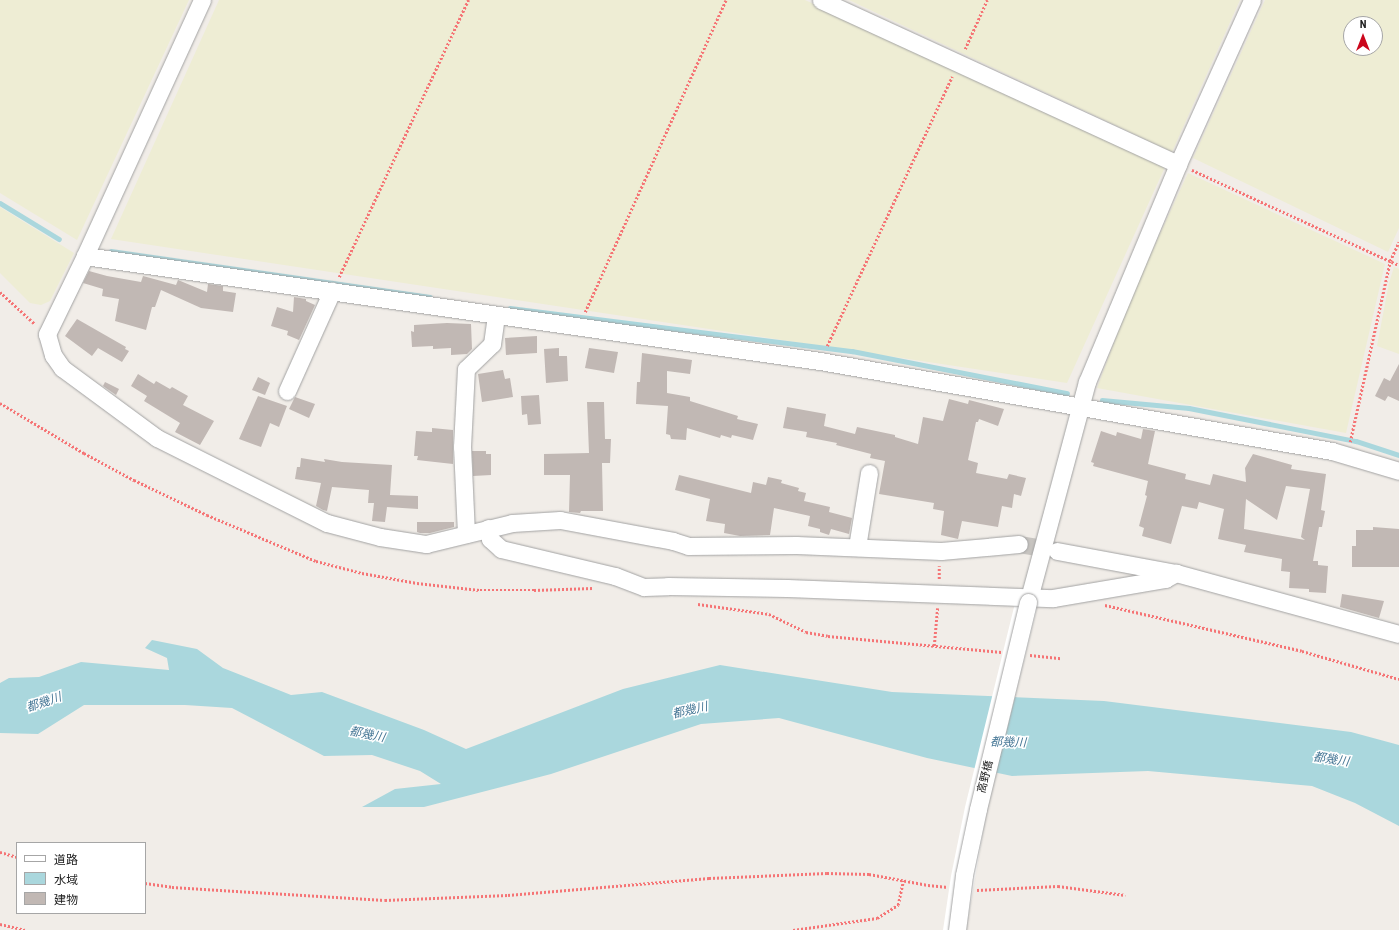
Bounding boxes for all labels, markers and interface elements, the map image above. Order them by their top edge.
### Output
north arrow [1343,16,1383,56]
text: N [1360,18,1366,31]
water label: 都幾川 [25,690,63,716]
water label: 都幾川 [671,700,709,722]
water label: 都幾川 [348,724,386,746]
water label: 都幾川 [990,735,1026,751]
water label: 都幾川 [1312,750,1350,770]
street label: 高野橋 [976,759,996,795]
legend [16,842,146,914]
text: 道路 [54,853,78,867]
text: 水域 [54,873,78,887]
text: 建物 [54,893,78,907]

